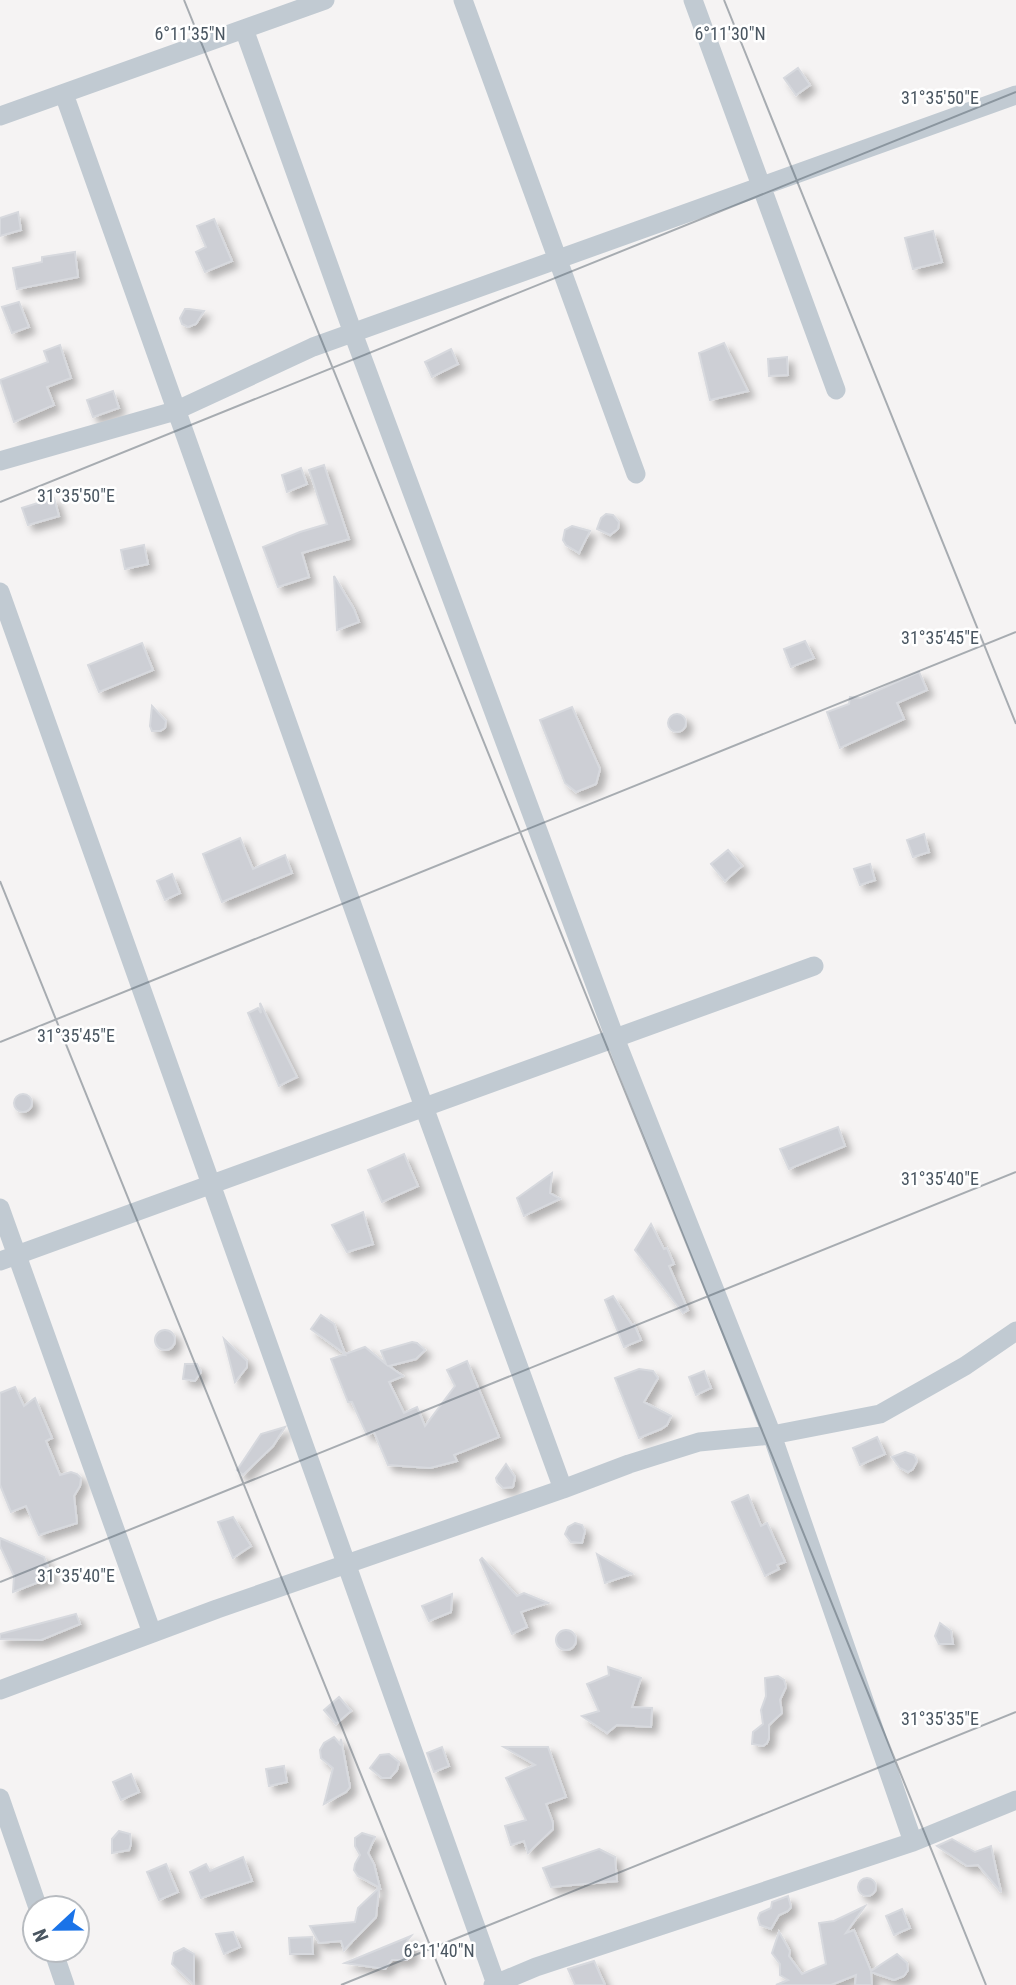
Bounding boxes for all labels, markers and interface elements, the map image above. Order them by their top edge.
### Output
text: 6°11'35"N [154,23,226,44]
text: 6°11'30"N [694,23,766,44]
text: 31°35'50"E [901,87,979,108]
text: 31°35'50"E [37,485,115,506]
text: 31°35'45"E [901,627,979,648]
text: 31°35'45"E [37,1025,115,1046]
text: 31°35'40"E [901,1168,979,1189]
text: 31°35'40"E [37,1565,115,1586]
text: 31°35'35"E [901,1708,979,1729]
north arrow [21,1894,91,1964]
text: N [28,1925,54,1945]
text: 6°11'40"N [403,1940,475,1961]

